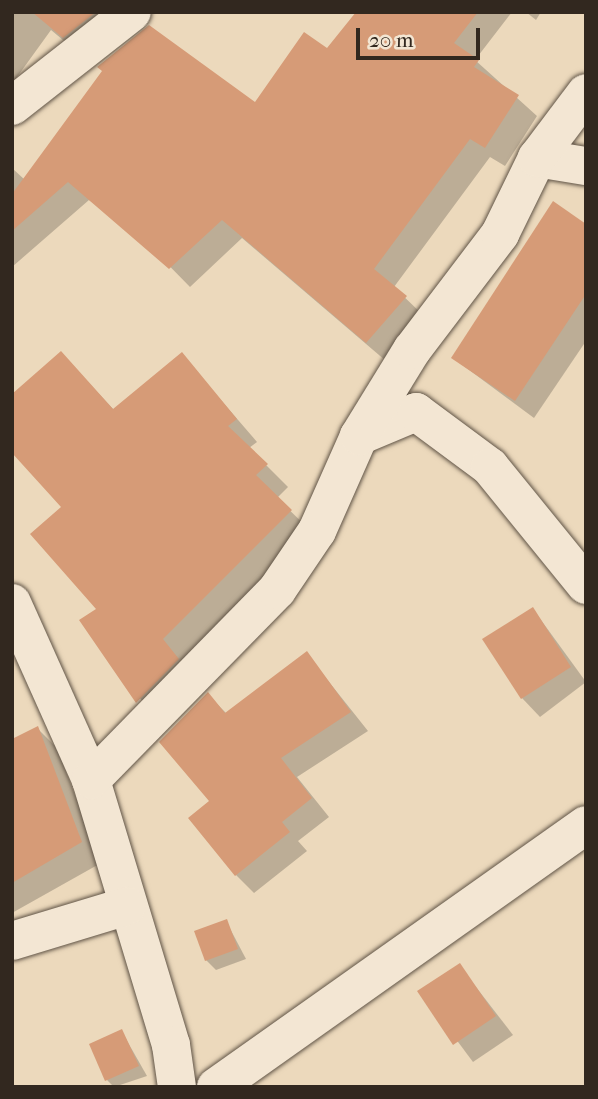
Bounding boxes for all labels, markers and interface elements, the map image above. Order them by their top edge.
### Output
scale bar [360,14,484,58]
text: 20 m [369,28,413,52]

